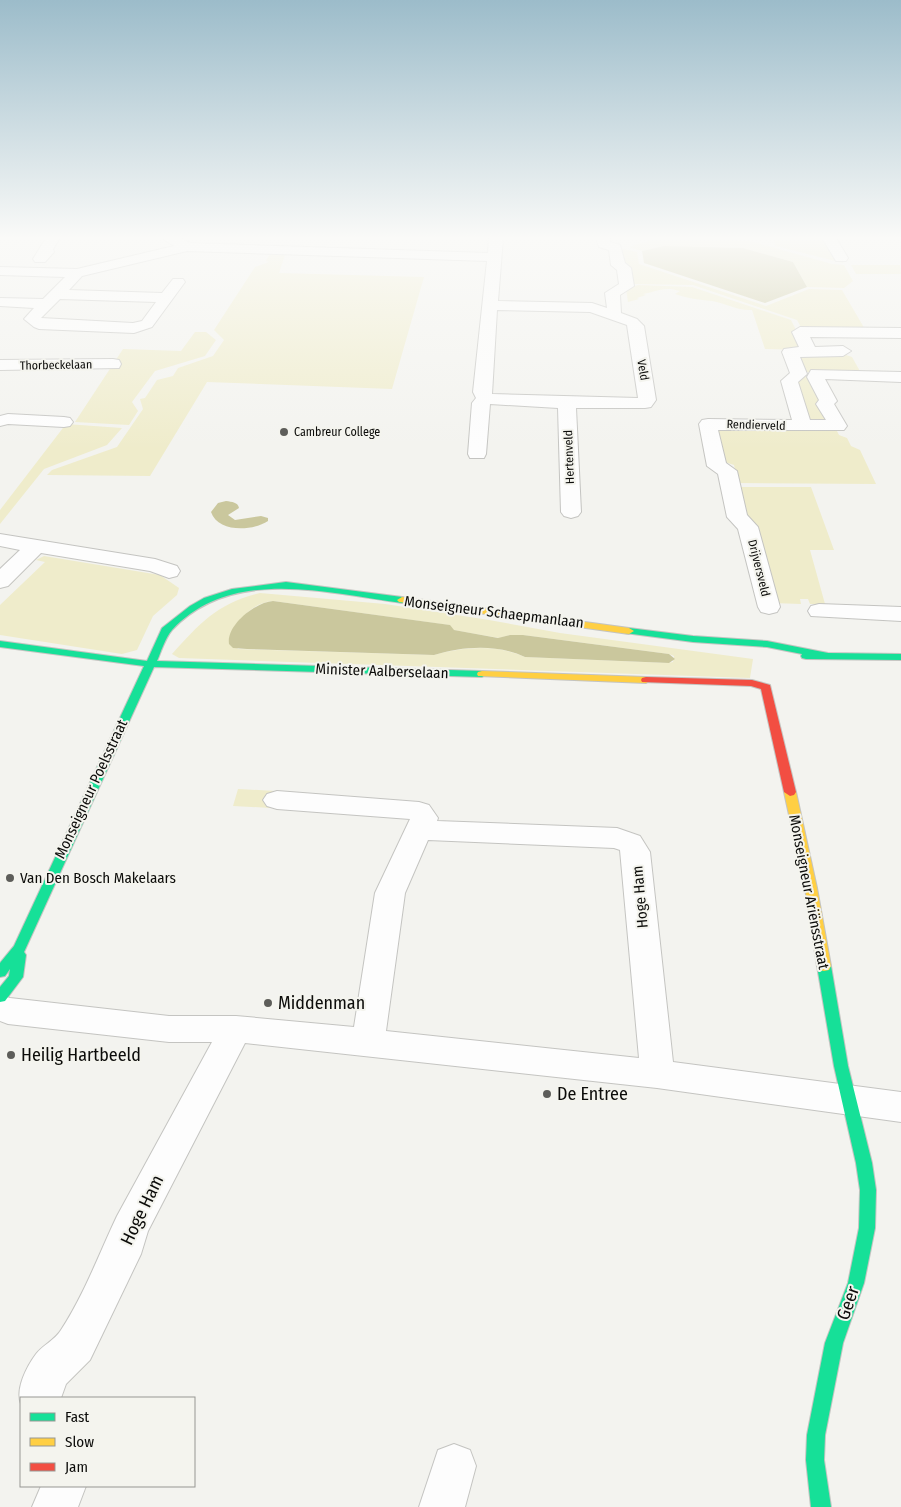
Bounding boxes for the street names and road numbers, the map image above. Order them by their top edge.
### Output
street label: Thorbeckelaan [20,357,92,373]
street label: Veld [634,358,652,382]
street label: Rendierveld [726,417,786,433]
street label: Hertenveld [561,430,577,484]
street label: Drijversveld [745,538,773,598]
street label: Monseigneur Schaepmanlaan [403,592,585,632]
street label: Minister Aalberselaan [315,660,449,682]
street label: Monseigneur Poelsstraat [51,716,131,861]
street label: Monseigneur Ariënsstraat [785,813,833,971]
street label: Hoge Ham [628,865,652,929]
street label: Hoge Ham [116,1171,168,1249]
street label: Geer [832,1282,864,1323]

